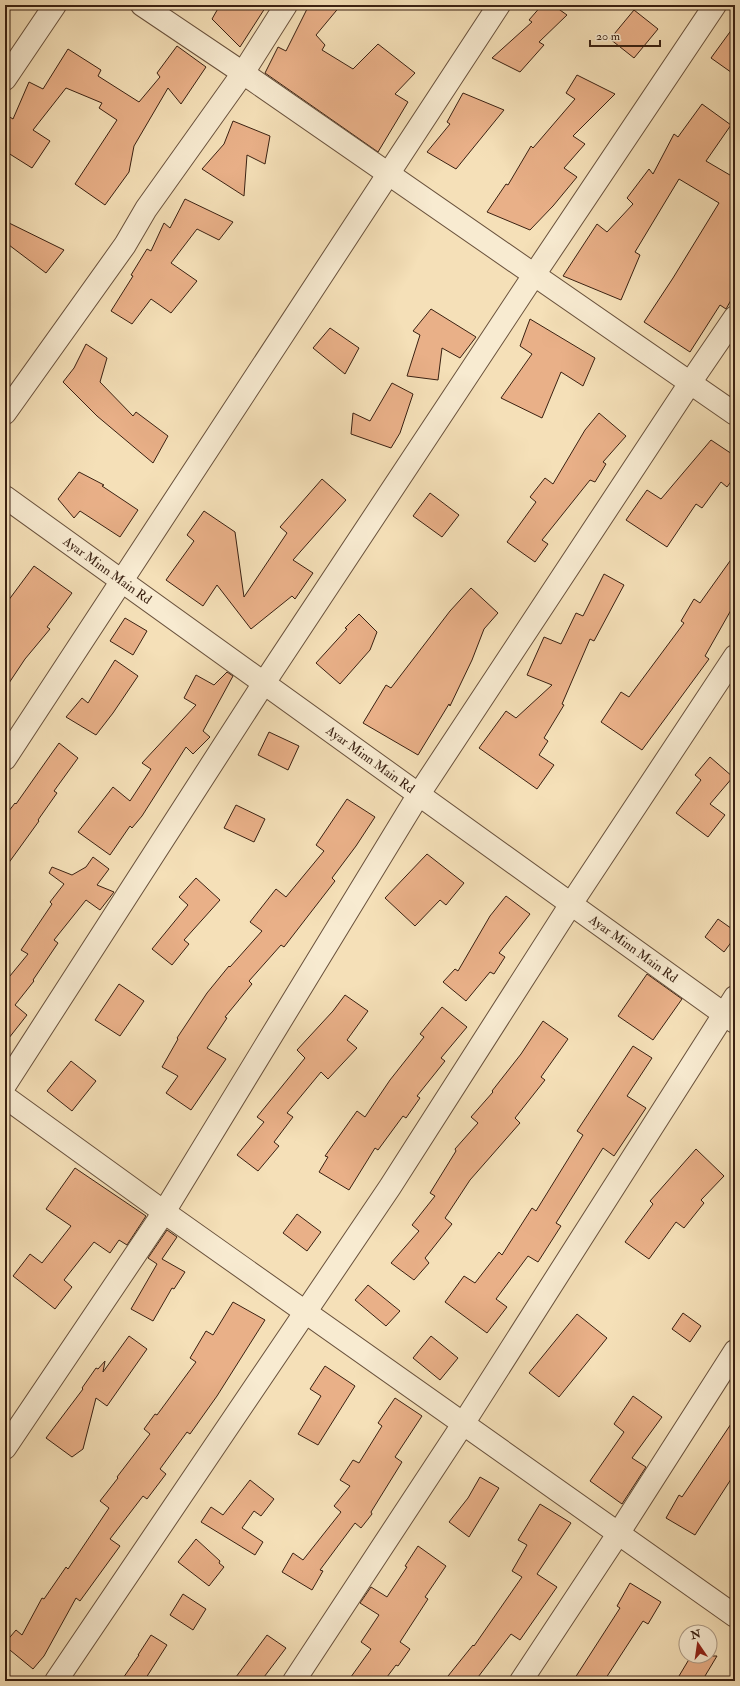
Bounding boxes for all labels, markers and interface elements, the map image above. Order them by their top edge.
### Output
scale bar [590,22,660,48]
text: 20 m [596,29,621,44]
street label: Ayar Minn Main Rd [59,533,155,608]
street label: Ayar Minn Main Rd [322,722,418,797]
street label: Ayar Minn Main Rd [585,911,681,986]
north arrow [678,1624,718,1664]
text: N [689,1627,703,1642]

